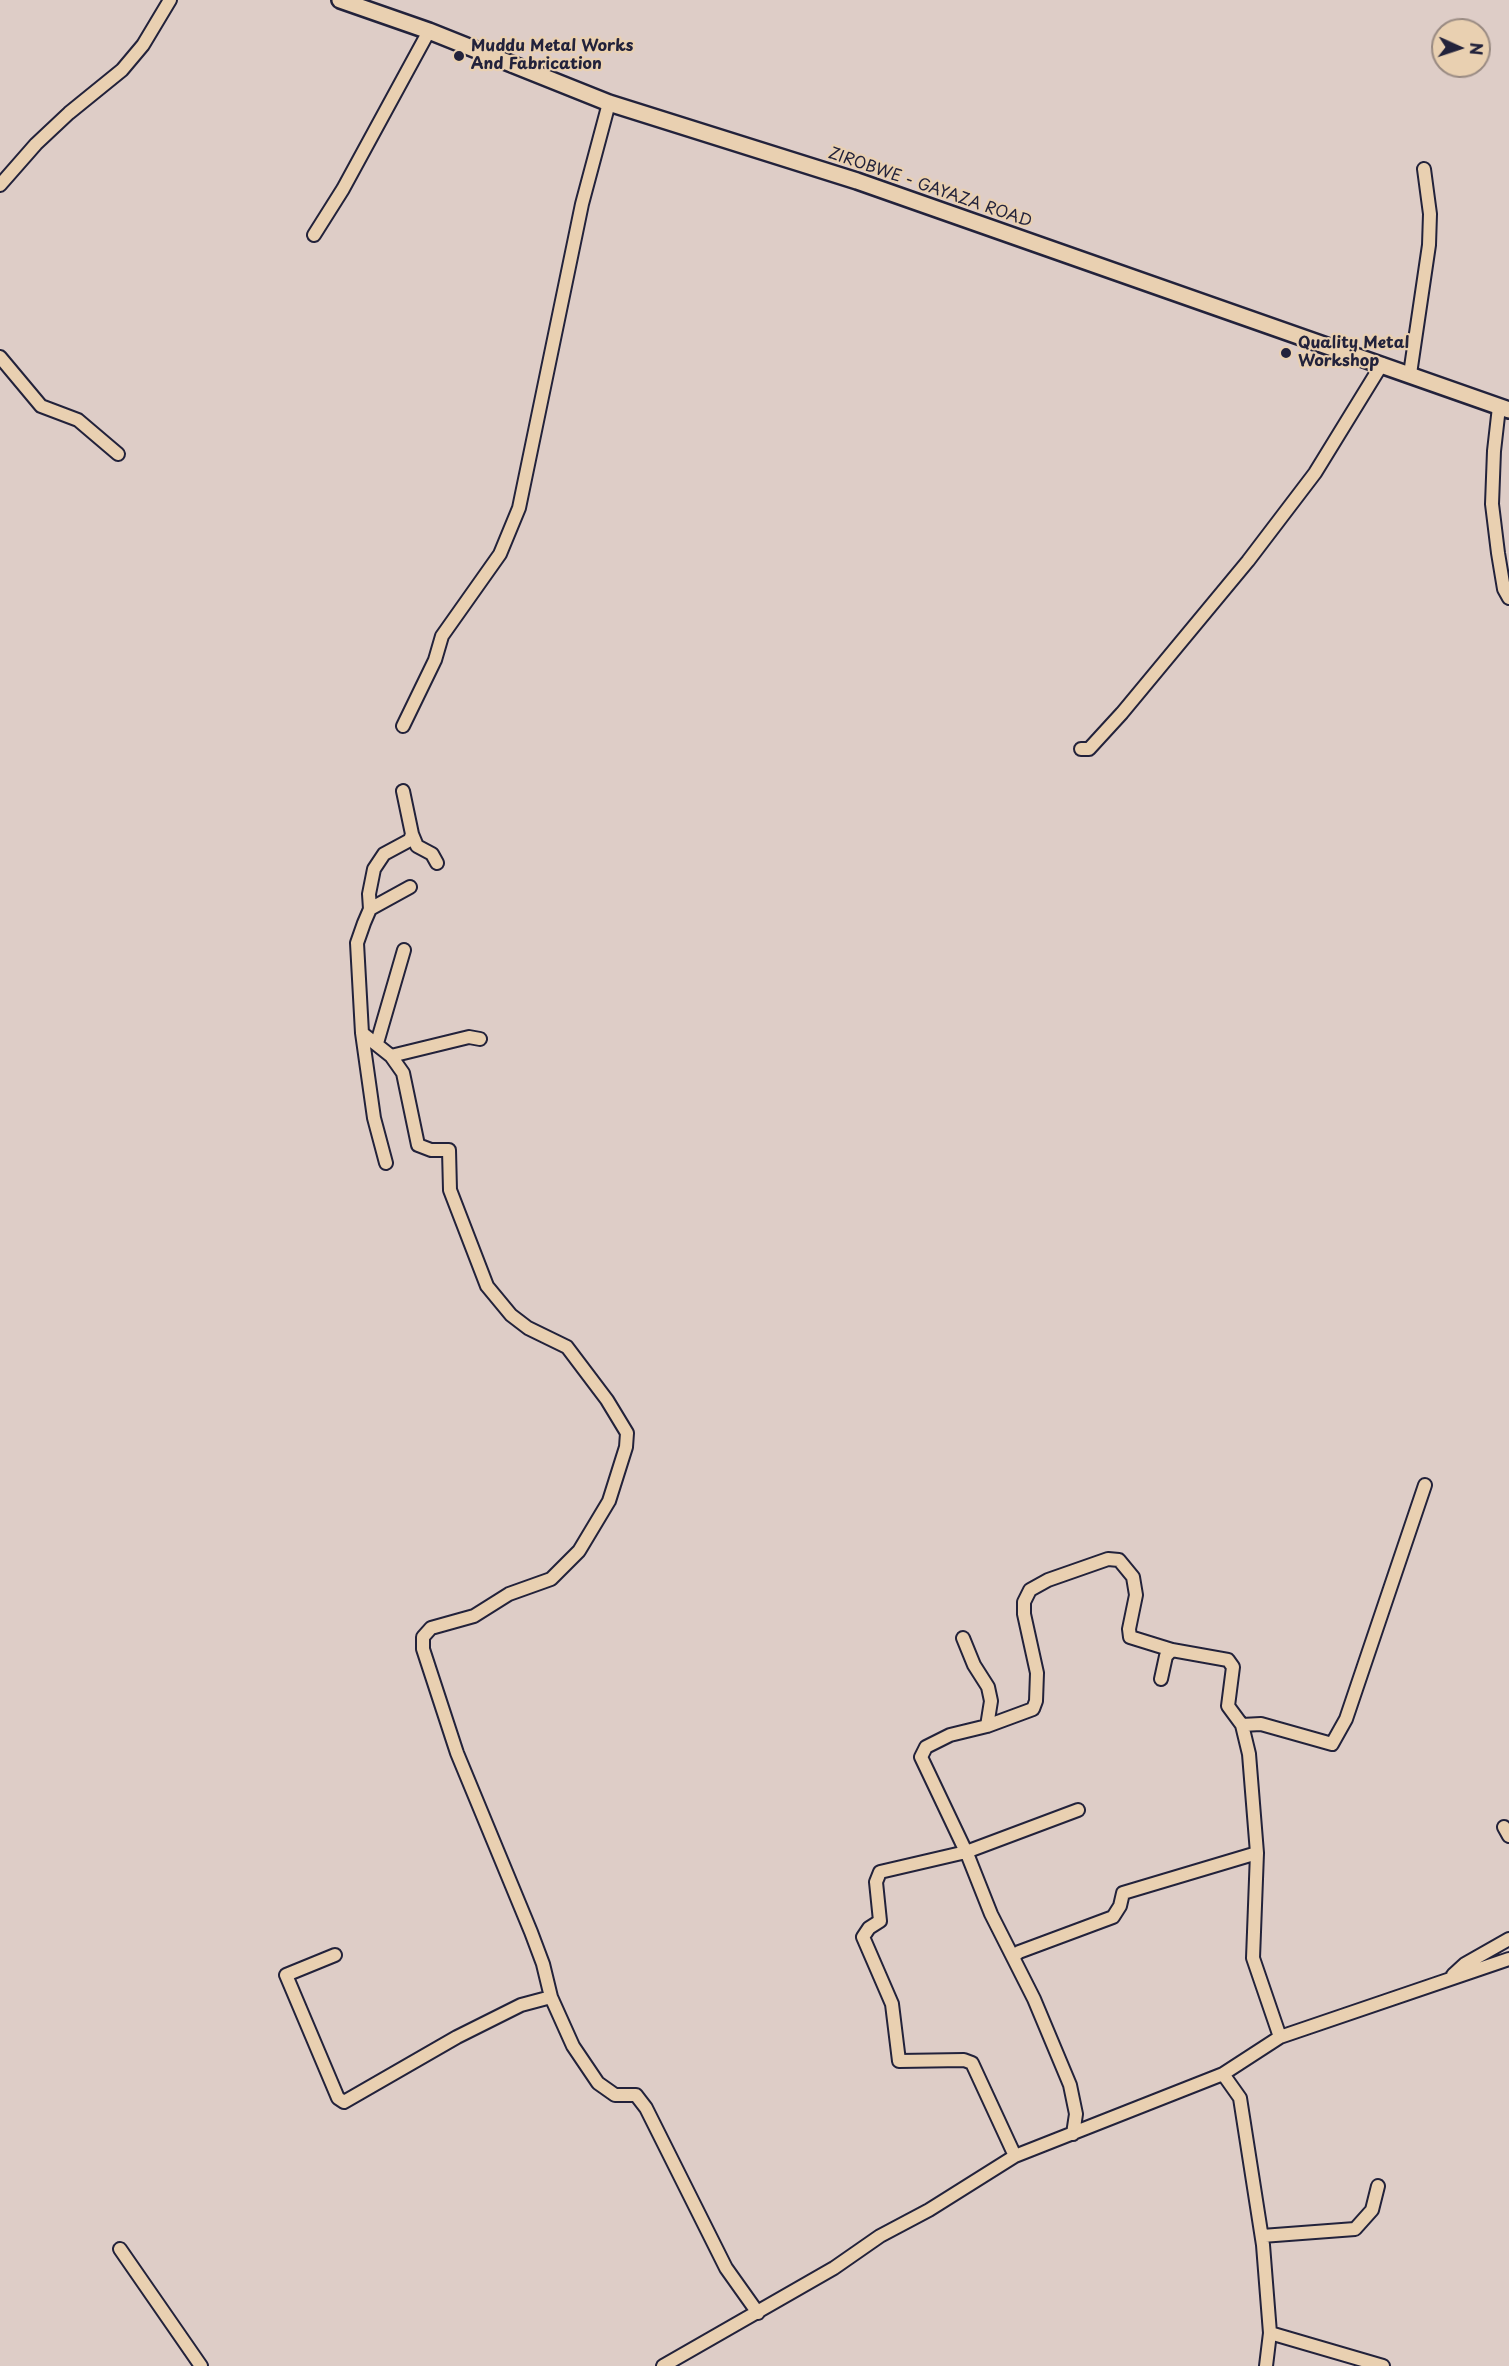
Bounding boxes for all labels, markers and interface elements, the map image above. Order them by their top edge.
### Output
north arrow [1431,18,1491,78]
place label: Muddu Metal Works And Fabrication [471,37,633,75]
text: N [1465,42,1489,56]
marker: Muddu Metal Works And Fabrication [452,49,466,63]
street label: ZIROBWE - GAYAZA ROAD [826,144,1034,232]
place label: Quality Metal Workshop [1298,334,1409,372]
marker: Quality Metal Workshop [1279,346,1293,360]

